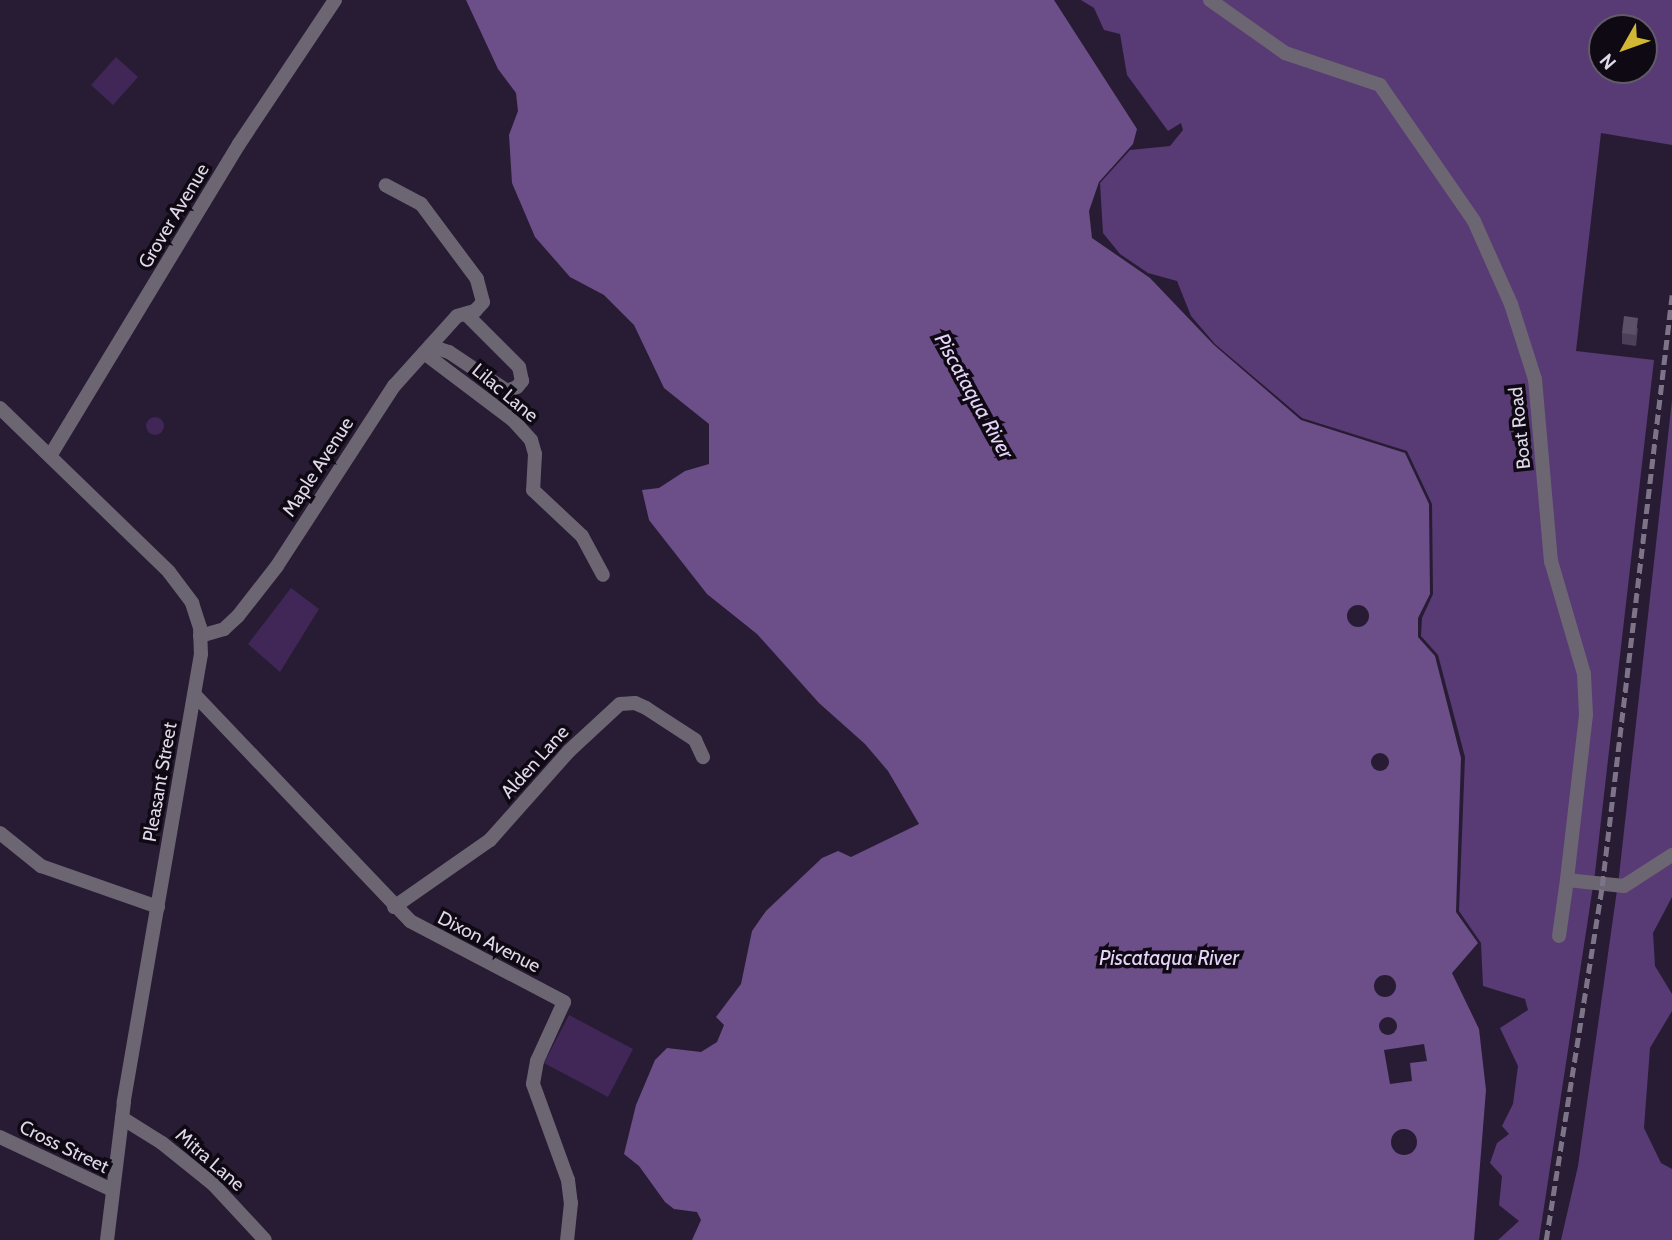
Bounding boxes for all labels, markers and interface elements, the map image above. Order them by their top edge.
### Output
north arrow [1588,14,1658,84]
text: N [1595,49,1621,74]
street label: Grover Avenue [134,160,214,272]
water label: Piscataqua River [929,329,1019,463]
street label: Lilac Lane [467,359,543,427]
street label: Boat Road [1504,386,1536,470]
street label: Maple Avenue [277,413,359,521]
street label: Pleasant Street [138,720,182,844]
street label: Alden Lane [496,721,574,803]
street label: Dixon Avenue [434,906,544,978]
water label: Piscataqua River [1099,945,1239,971]
street label: Cross Street [16,1116,112,1178]
street label: Mitra Lane [171,1124,249,1196]

